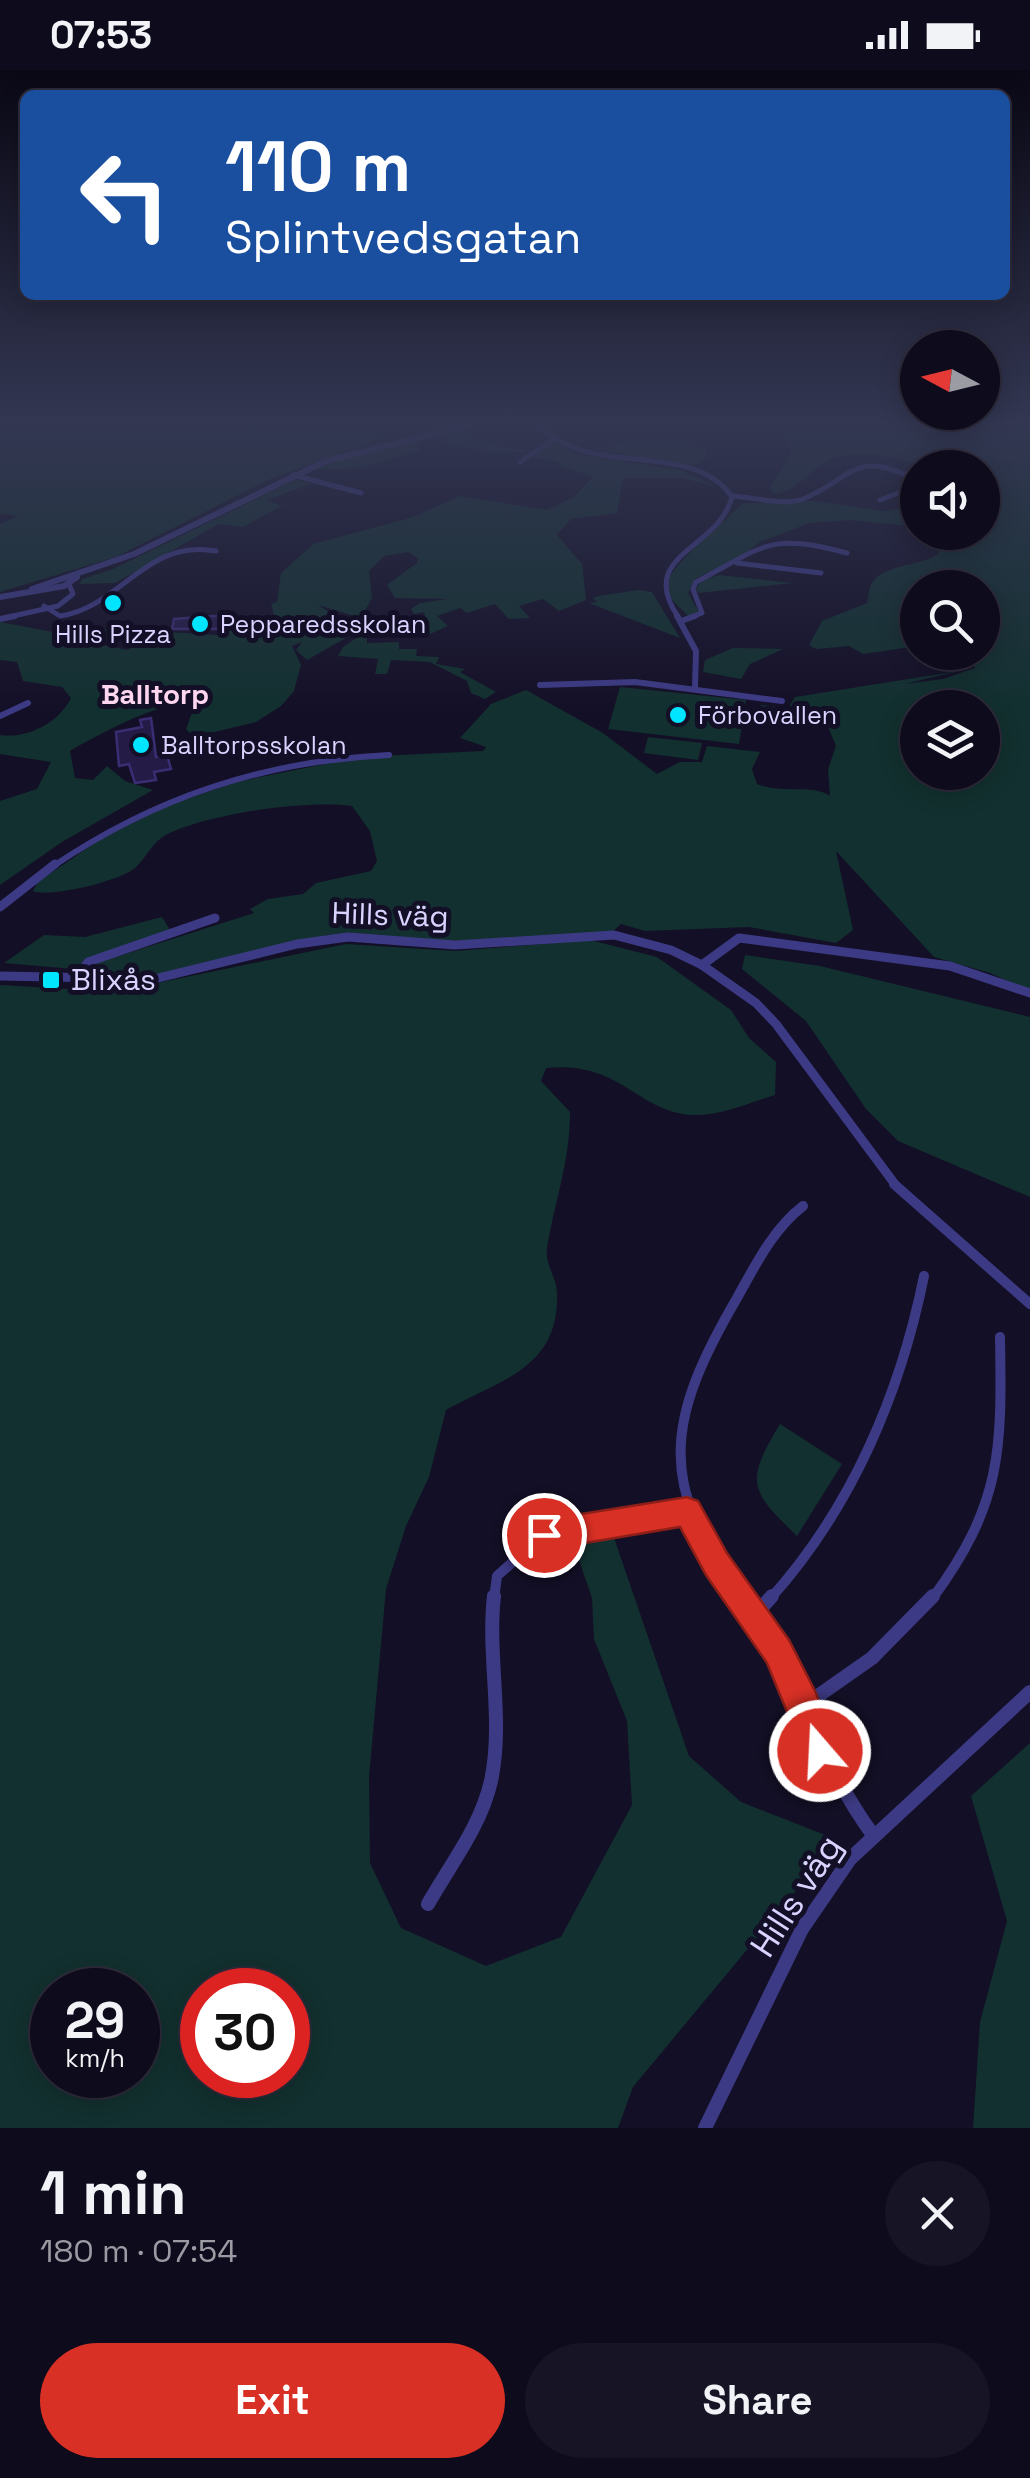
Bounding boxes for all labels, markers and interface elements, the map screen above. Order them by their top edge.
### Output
text: 07:53 [50,11,152,59]
text: 110 m [225,122,411,211]
icon: left [60,130,190,260]
text: Splintvedsgatan [225,209,581,266]
north arrow [900,330,1000,430]
map controls [900,330,1000,790]
button: sound [900,450,1000,550]
button: search [900,570,1000,670]
marker: Hills Pizza [102,592,124,614]
place label: Pepparedsskolan [220,608,426,640]
marker: Pepparedsskolan [189,613,211,635]
place label: Hills Pizza [55,618,171,650]
district label: Balltorp [101,676,209,712]
button: layers [900,690,1000,790]
place label: Förbovallen [698,699,837,731]
marker: Förbovallen [667,704,689,726]
place label: Balltorpsskolan [161,729,347,761]
marker: Balltorpsskolan [130,734,152,756]
street label: Hills väg [331,893,449,936]
place label: Blixås [71,960,156,999]
marker: Blixås [40,969,62,991]
pin [502,1493,587,1578]
icon: arrive [517,1508,572,1563]
position arrow [768,1699,872,1803]
street label: Hills väg [740,1827,852,1965]
speed limit sign: 30 [180,1968,310,2098]
text: 29 [65,1989,125,2053]
text: km/h [65,2042,125,2074]
text: 1 min [40,2155,187,2232]
button: close [885,2161,990,2266]
text: 180 m · 07:54 [40,2231,237,2271]
button: Exit [40,2343,505,2458]
button: Share [525,2343,990,2458]

